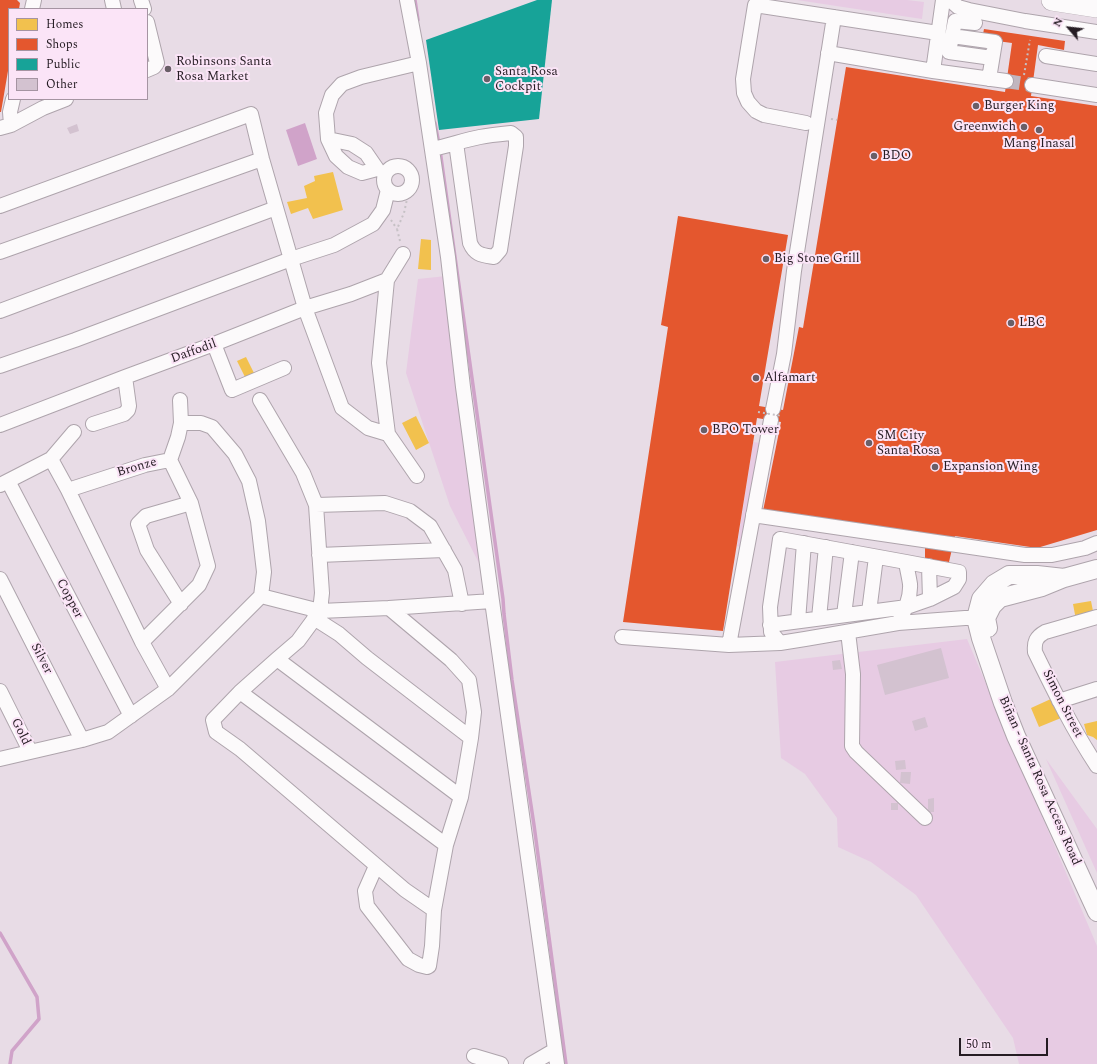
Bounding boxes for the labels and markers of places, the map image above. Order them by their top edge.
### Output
place label: Robinsons Santa Rosa Market [176,54,272,85]
marker: Robinsons Santa Rosa Market [163,64,173,74]
place label: Santa Rosa Cockpit [495,64,558,95]
marker: Santa Rosa Cockpit [482,74,492,84]
place label: Burger King [984,98,1055,114]
marker: Burger King [971,101,981,111]
place label: Greenwich [953,119,1016,135]
marker: Greenwich [1019,122,1029,132]
marker: Mang Inasal [1034,125,1044,135]
place label: Mang Inasal [1003,136,1075,152]
place label: BDO [882,148,911,164]
marker: BDO [869,151,879,161]
place label: Big Stone Grill [774,251,860,267]
marker: Big Stone Grill [761,254,771,264]
place label: LBC [1019,315,1045,331]
marker: LBC [1006,318,1016,328]
place label: Alfamart [764,370,815,386]
marker: Alfamart [751,373,761,383]
place label: BPO Tower [712,422,779,438]
marker: BPO Tower [699,425,709,435]
place label: SM City Santa Rosa [877,428,940,459]
marker: SM City Santa Rosa [864,438,874,448]
place label: Expansion Wing [943,459,1038,475]
marker: Expansion Wing [930,462,940,472]

